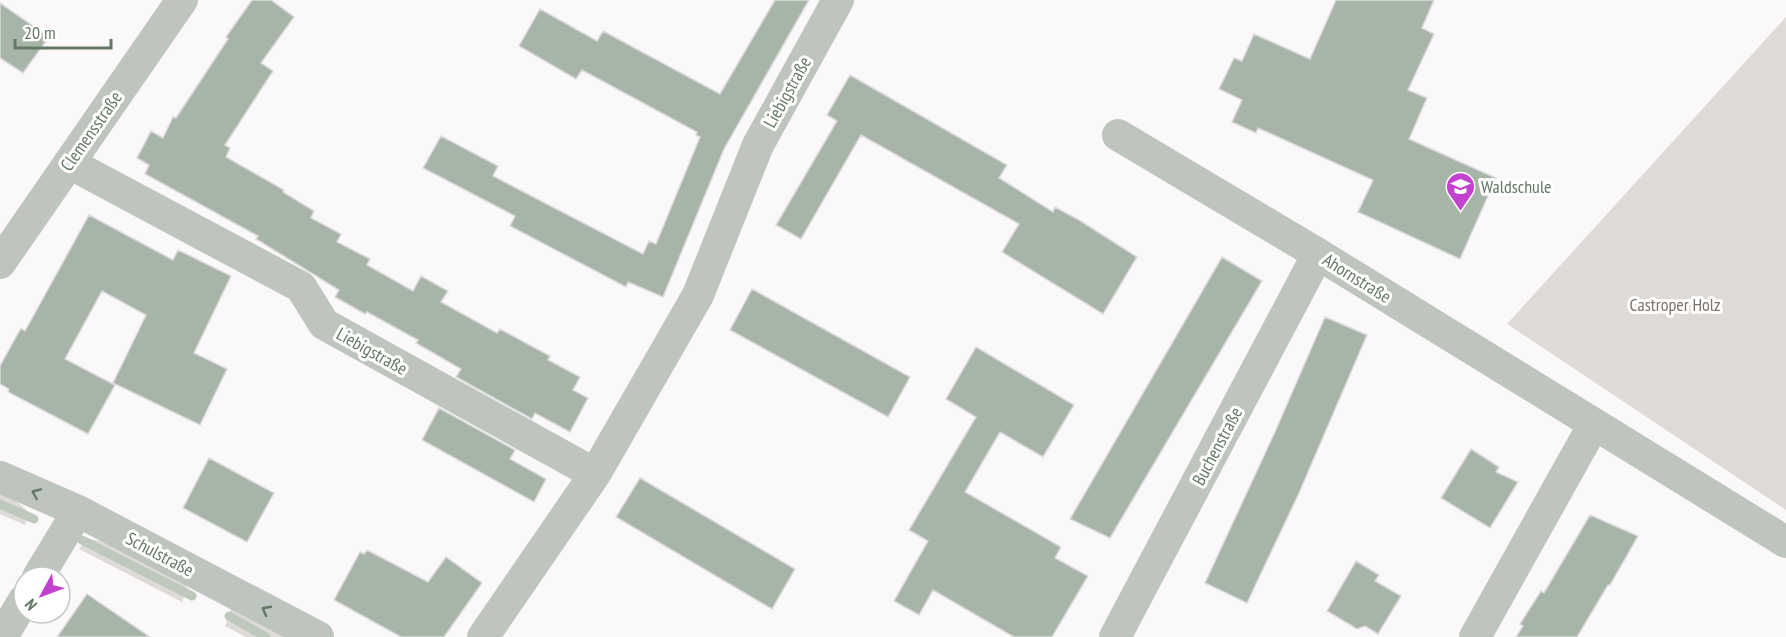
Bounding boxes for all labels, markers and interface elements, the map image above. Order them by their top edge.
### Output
scale bar [15,12,111,50]
text: 20 m [24,21,56,44]
street label: Liebigstraße [758,52,816,132]
street label: Clemensstraße [55,87,127,175]
school or university icon: Waldschule [1444,170,1476,212]
place label: Waldschule [1481,175,1552,198]
street label: Ahornstraße [1318,248,1396,308]
park label: Castroper Holz [1629,293,1721,316]
street label: Liebigstraße [332,322,412,380]
street label: Buchenstraße [1187,403,1247,489]
one-way arrow [32,488,43,500]
street label: Schulstraße [122,527,198,581]
north arrow [12,565,72,625]
text: N [20,595,41,615]
one-way arrow [262,606,272,617]

